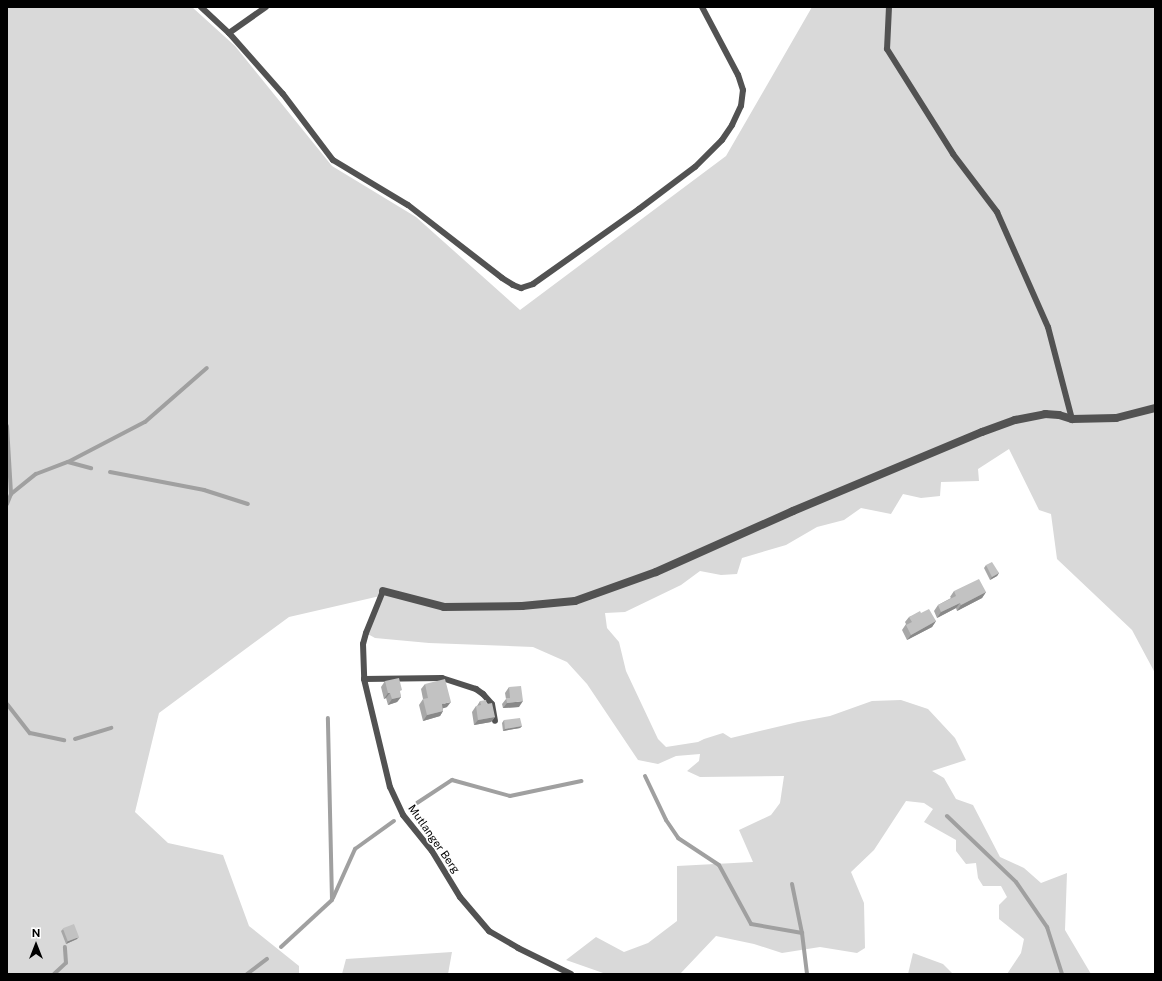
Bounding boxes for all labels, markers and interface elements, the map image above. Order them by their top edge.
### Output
street label: Mutlanger Berg [405,802,463,876]
north arrow [16,925,56,965]
text: N [32,927,40,939]

